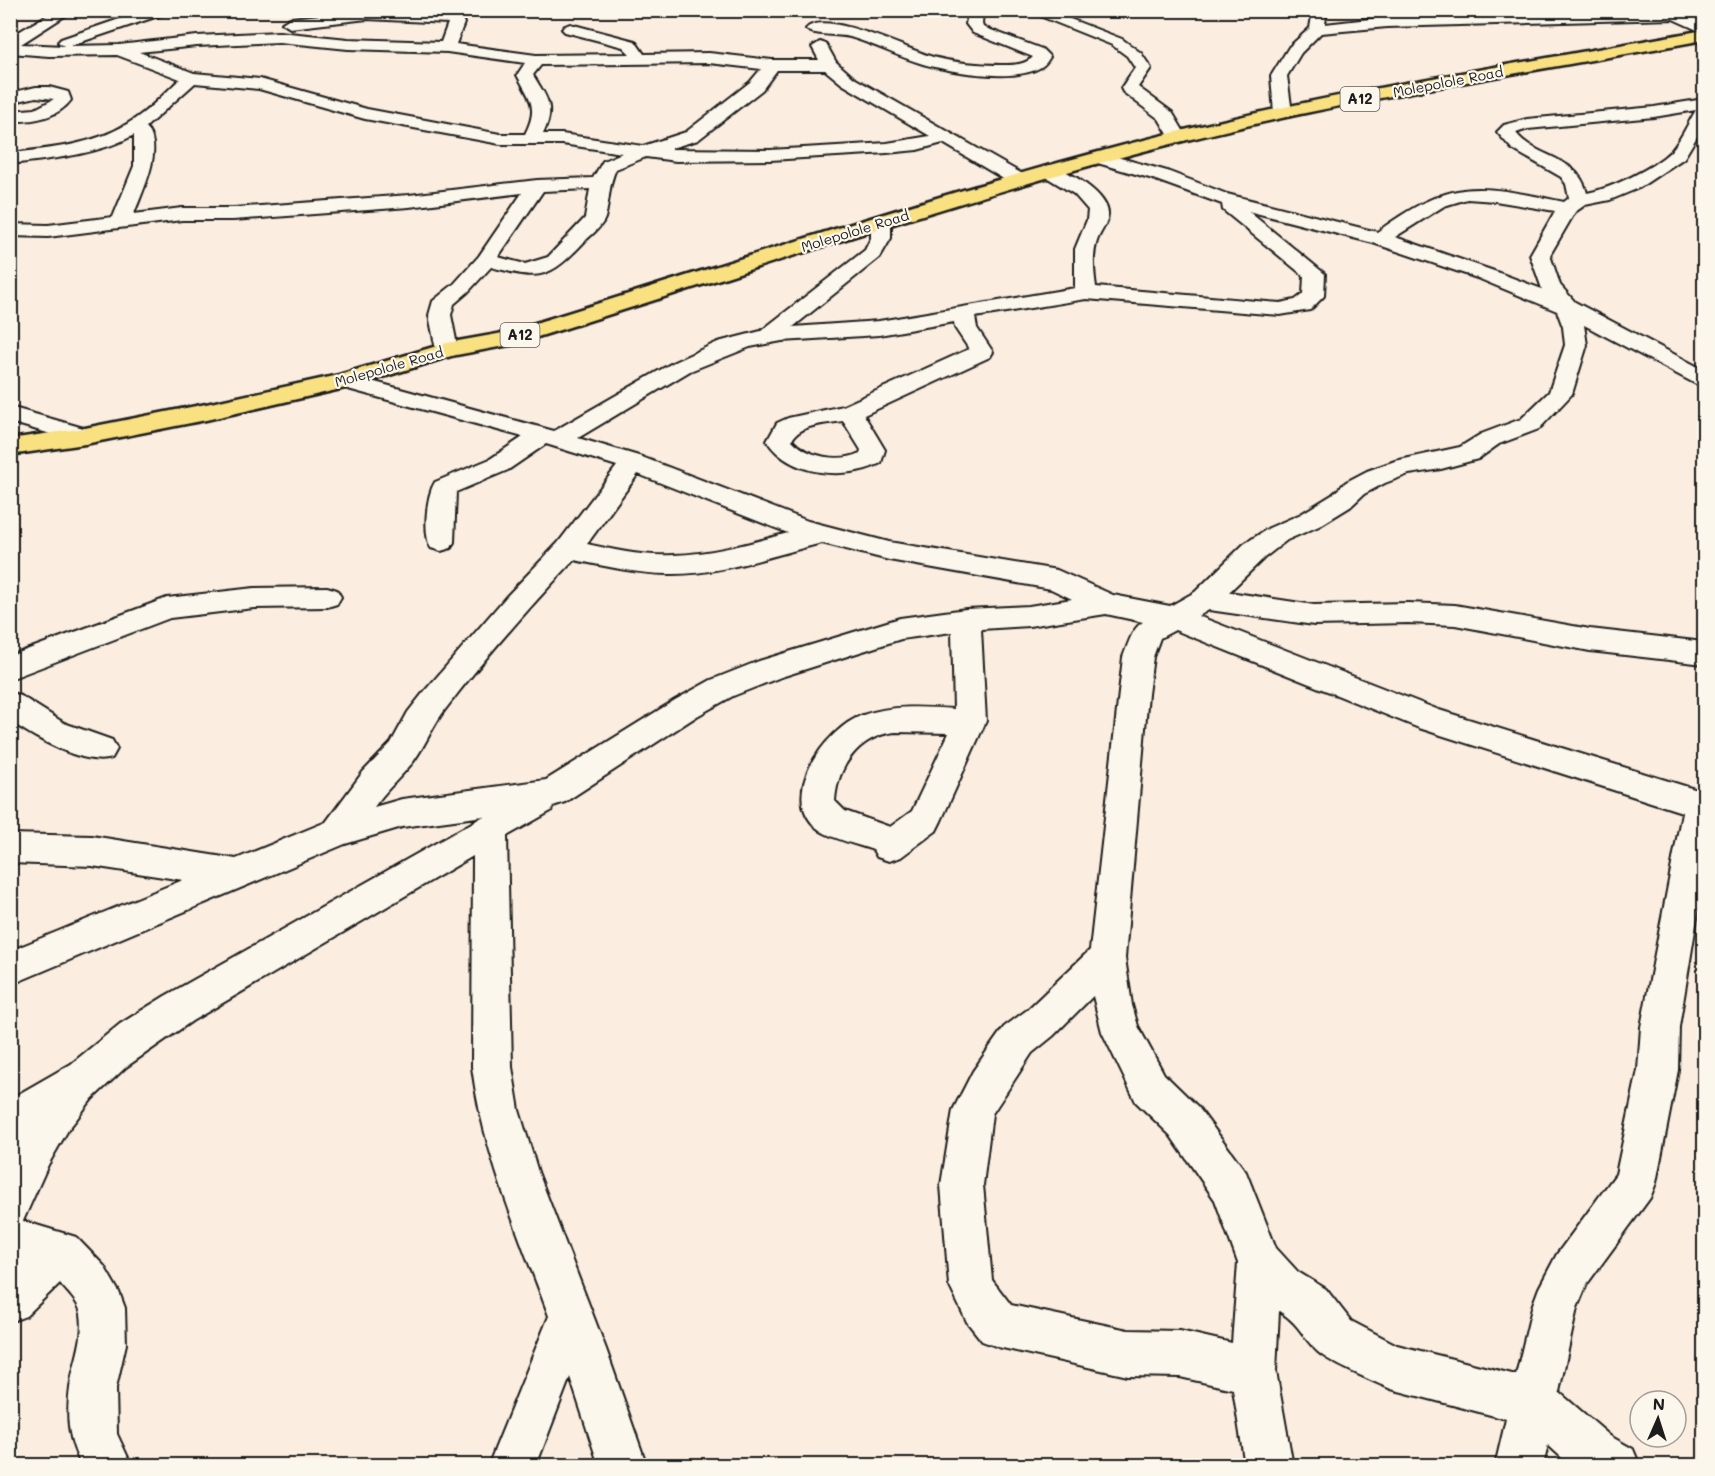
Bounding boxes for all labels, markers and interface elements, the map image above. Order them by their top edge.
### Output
street label: Molepolole Road [1391,61,1505,102]
road number: A12 [1340,87,1380,111]
street label: Molepolole Road [799,205,911,256]
road number: A12 [500,323,540,347]
street label: Molepolole Road [332,342,445,391]
north arrow [1628,1389,1688,1449]
text: N [1652,1393,1665,1414]

